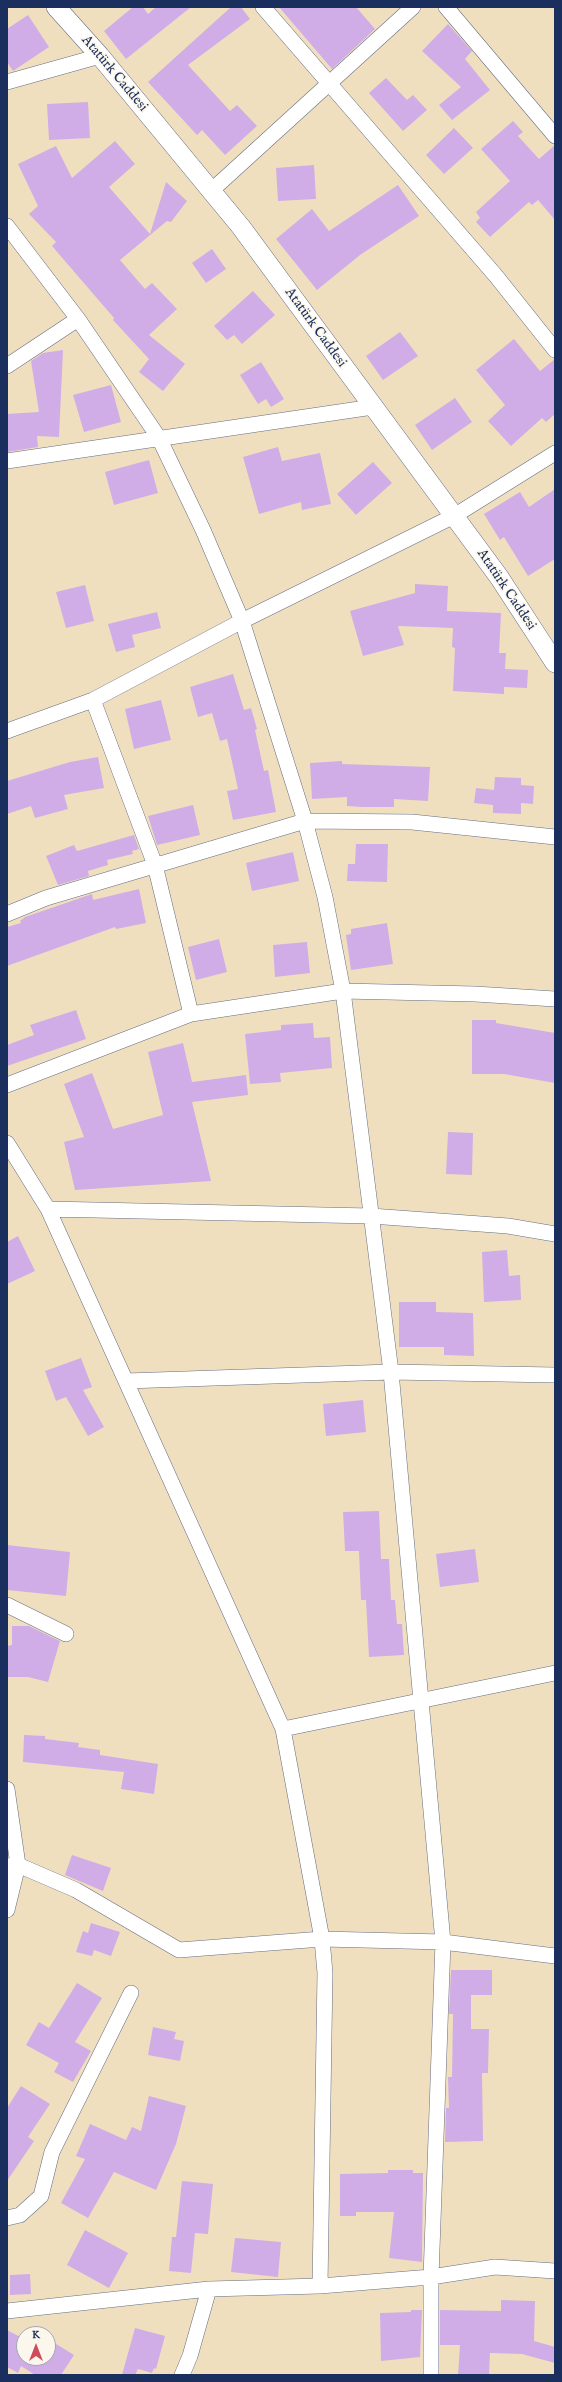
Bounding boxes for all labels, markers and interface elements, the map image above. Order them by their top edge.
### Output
street label: Atatürk Caddesi [77,33,151,115]
street label: Atatürk Caddesi [281,285,349,371]
street label: Atatürk Caddesi [473,546,539,634]
north arrow [16,2326,56,2366]
text: K [32,2328,40,2342]

